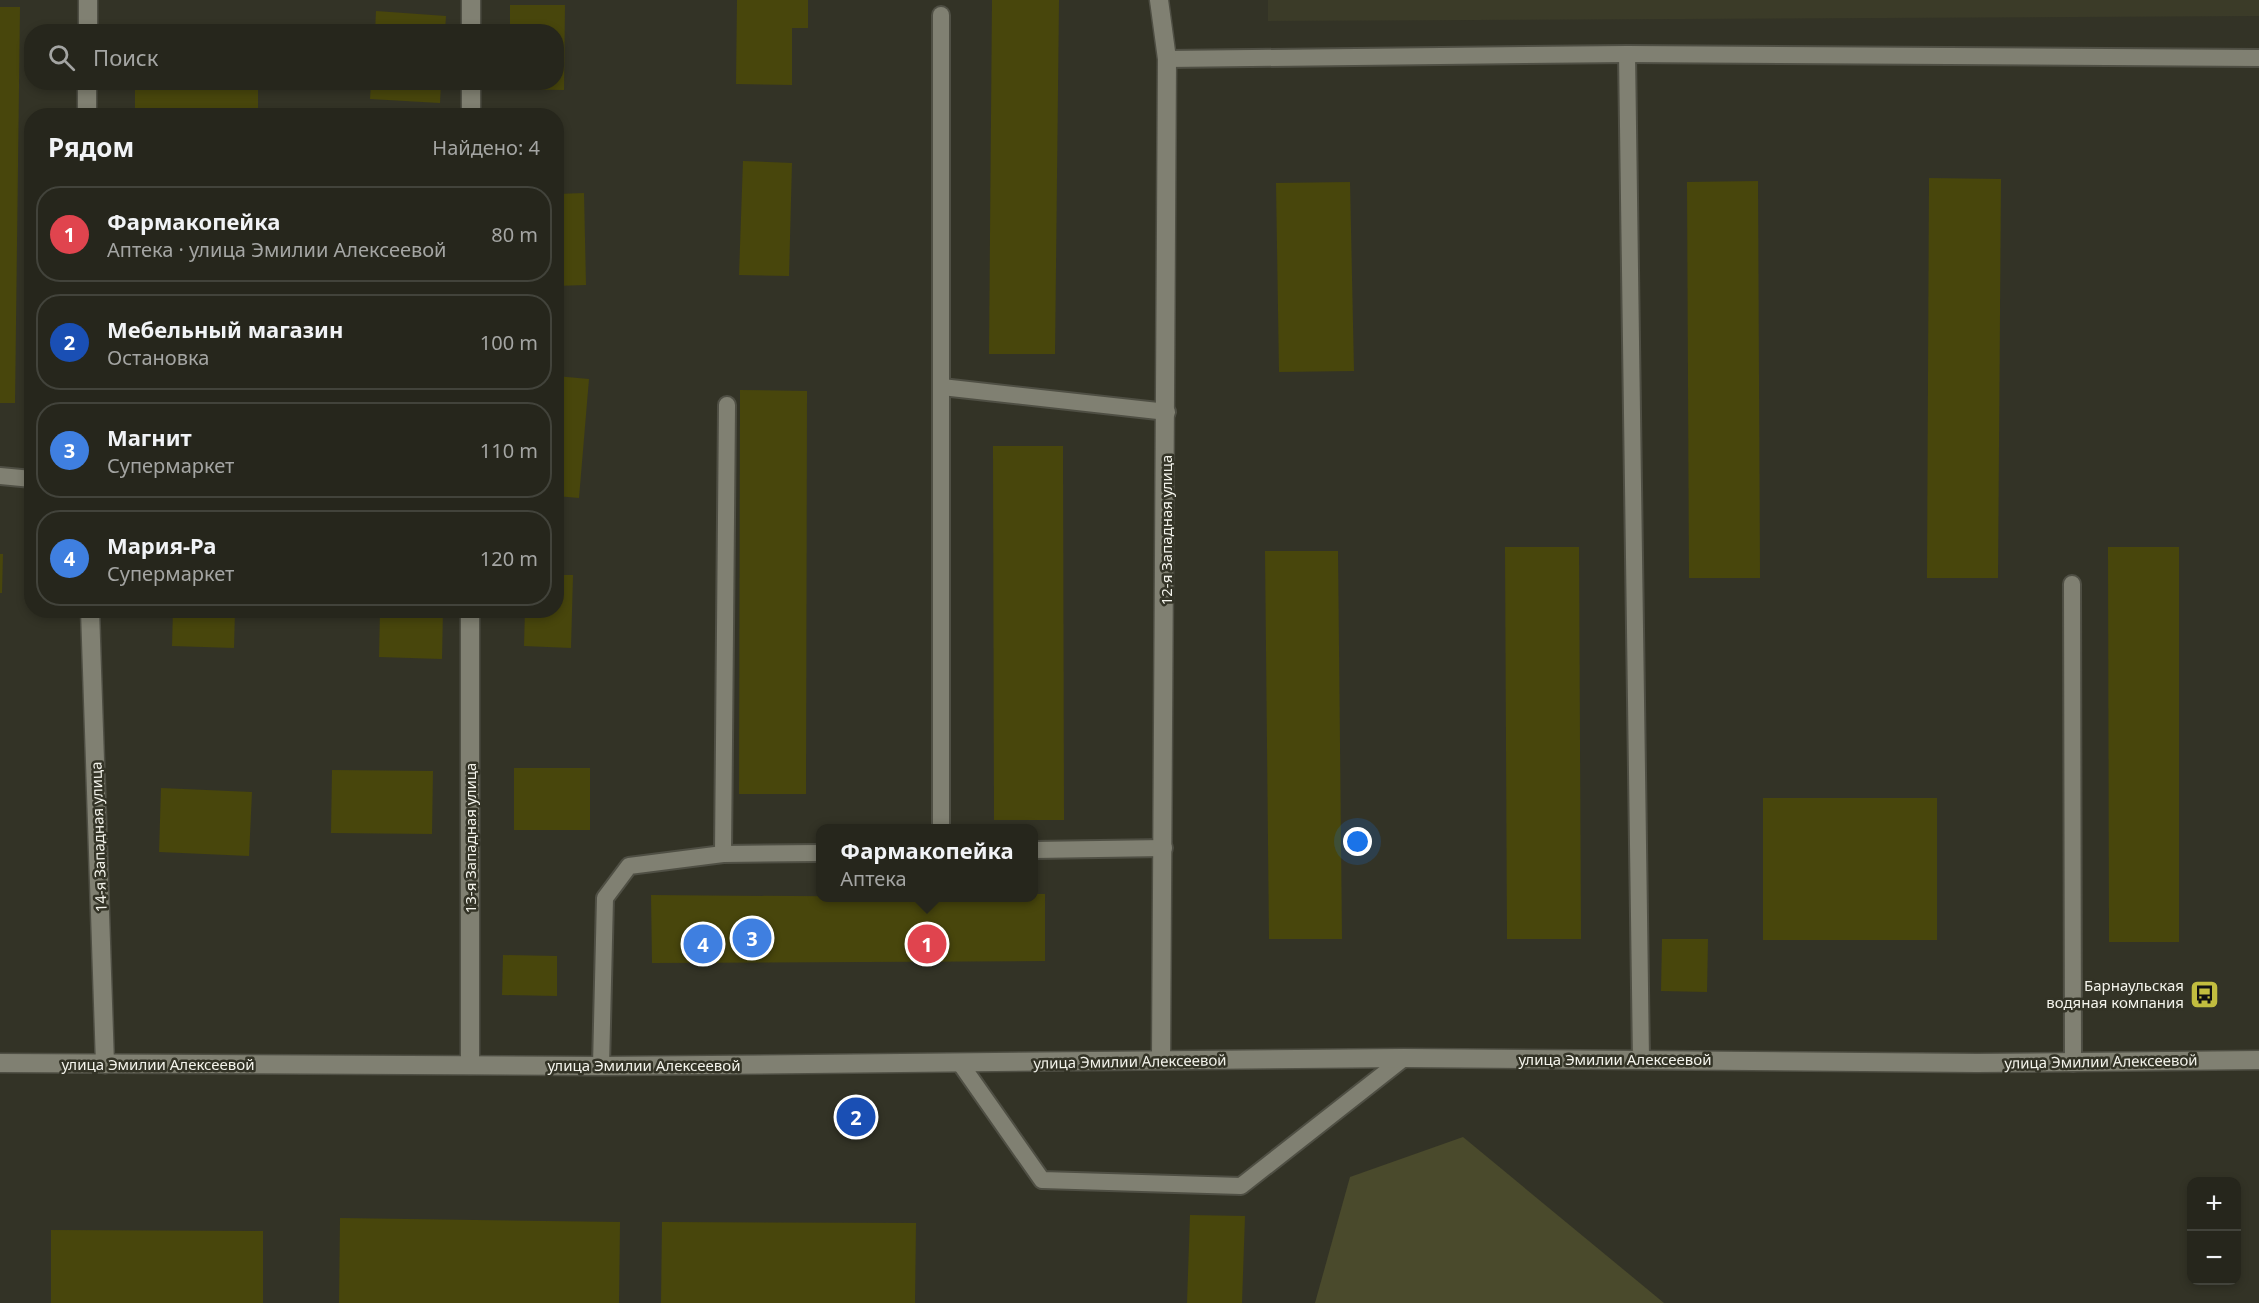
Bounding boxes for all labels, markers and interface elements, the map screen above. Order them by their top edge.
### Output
search box [24,24,564,90]
icon: search [45,41,78,74]
text: Поиск [93,42,158,72]
text: Рядом [48,129,134,165]
text: Найдено: 4 [432,134,540,161]
text: Фармакопейка [107,206,280,236]
text: 1 [64,221,75,248]
text: 80 m [491,221,538,248]
text: Аптека · улица Эмилии Алексеевой [107,236,447,263]
text: Мебельный магазин [107,314,343,344]
text: 2 [64,329,75,356]
text: 100 m [480,329,538,356]
text: Остановка [107,344,209,371]
text: Магнит [107,422,192,452]
text: 3 [64,437,75,464]
text: 110 m [480,437,538,464]
text: Супермаркет [107,452,234,479]
street label: 12-я Западная улица [1156,455,1176,605]
text: Мария-Ра [107,530,216,560]
text: 4 [64,545,75,572]
text: 120 m [480,545,538,572]
text: Супермаркет [107,560,234,587]
street label: 14-я Западная улица [85,761,111,913]
street label: 13-я Западная улица [460,763,480,913]
popup [816,824,1038,902]
your location [1343,827,1372,856]
text: Фармакопейка [840,835,1014,865]
text: Аптека [840,865,907,892]
pin: 3 [732,916,771,960]
pin: 4 [684,922,722,966]
pin: 1 [908,922,946,966]
place label: Барнаульская водяная компания [2046,975,2184,1012]
bus stop icon: Барнаульская водяная компания [2189,978,2221,1010]
street label: улица Эмилии Алексеевой [1033,1049,1227,1073]
street label: улица Эмилии Алексеевой [1518,1049,1712,1069]
street label: улица Эмилии Алексеевой [2004,1049,2198,1073]
street label: улица Эмилии Алексеевой [61,1054,255,1074]
street label: улица Эмилии Алексеевой [547,1055,741,1075]
pin: 2 [836,1094,876,1140]
map controls [2187,1177,2241,1285]
button: + [2187,1177,2241,1231]
button: − [2187,1231,2241,1285]

